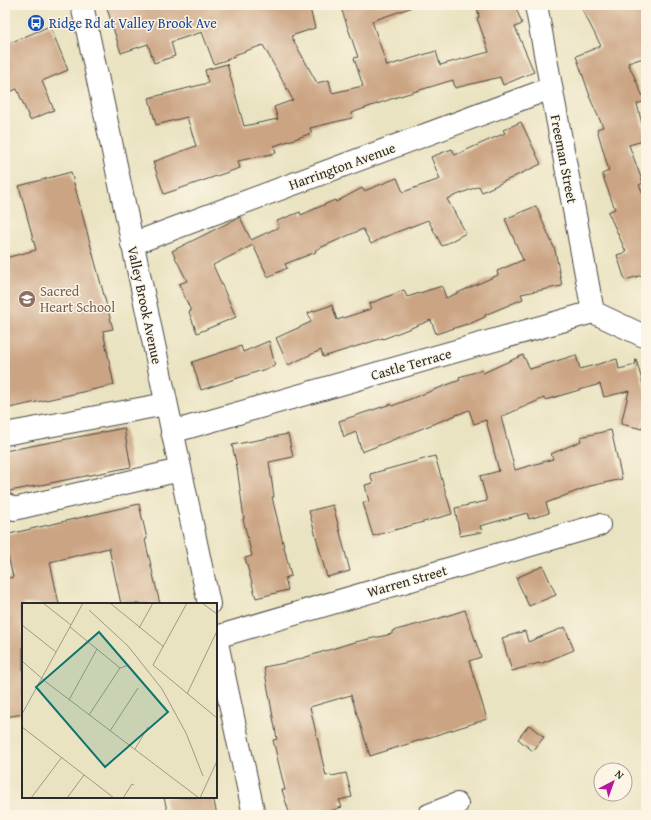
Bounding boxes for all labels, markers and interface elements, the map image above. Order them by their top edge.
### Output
bus stop icon: Ridge Rd at Valley Brook Ave [26,13,46,33]
place label: Ridge Rd at Valley Brook Ave [49,13,217,33]
street label: Freeman Street [546,113,582,205]
street label: Harrington Avenue [286,137,399,195]
street label: Valley Brook Avenue [123,244,167,366]
place label: Sacred Heart School [40,281,115,317]
school or university icon: Sacred Heart School [17,289,37,309]
street label: Castle Terrace [368,343,454,385]
street label: Warren Street [365,560,449,602]
inset map [22,603,217,798]
north arrow [593,762,633,802]
text: N [612,766,628,783]

